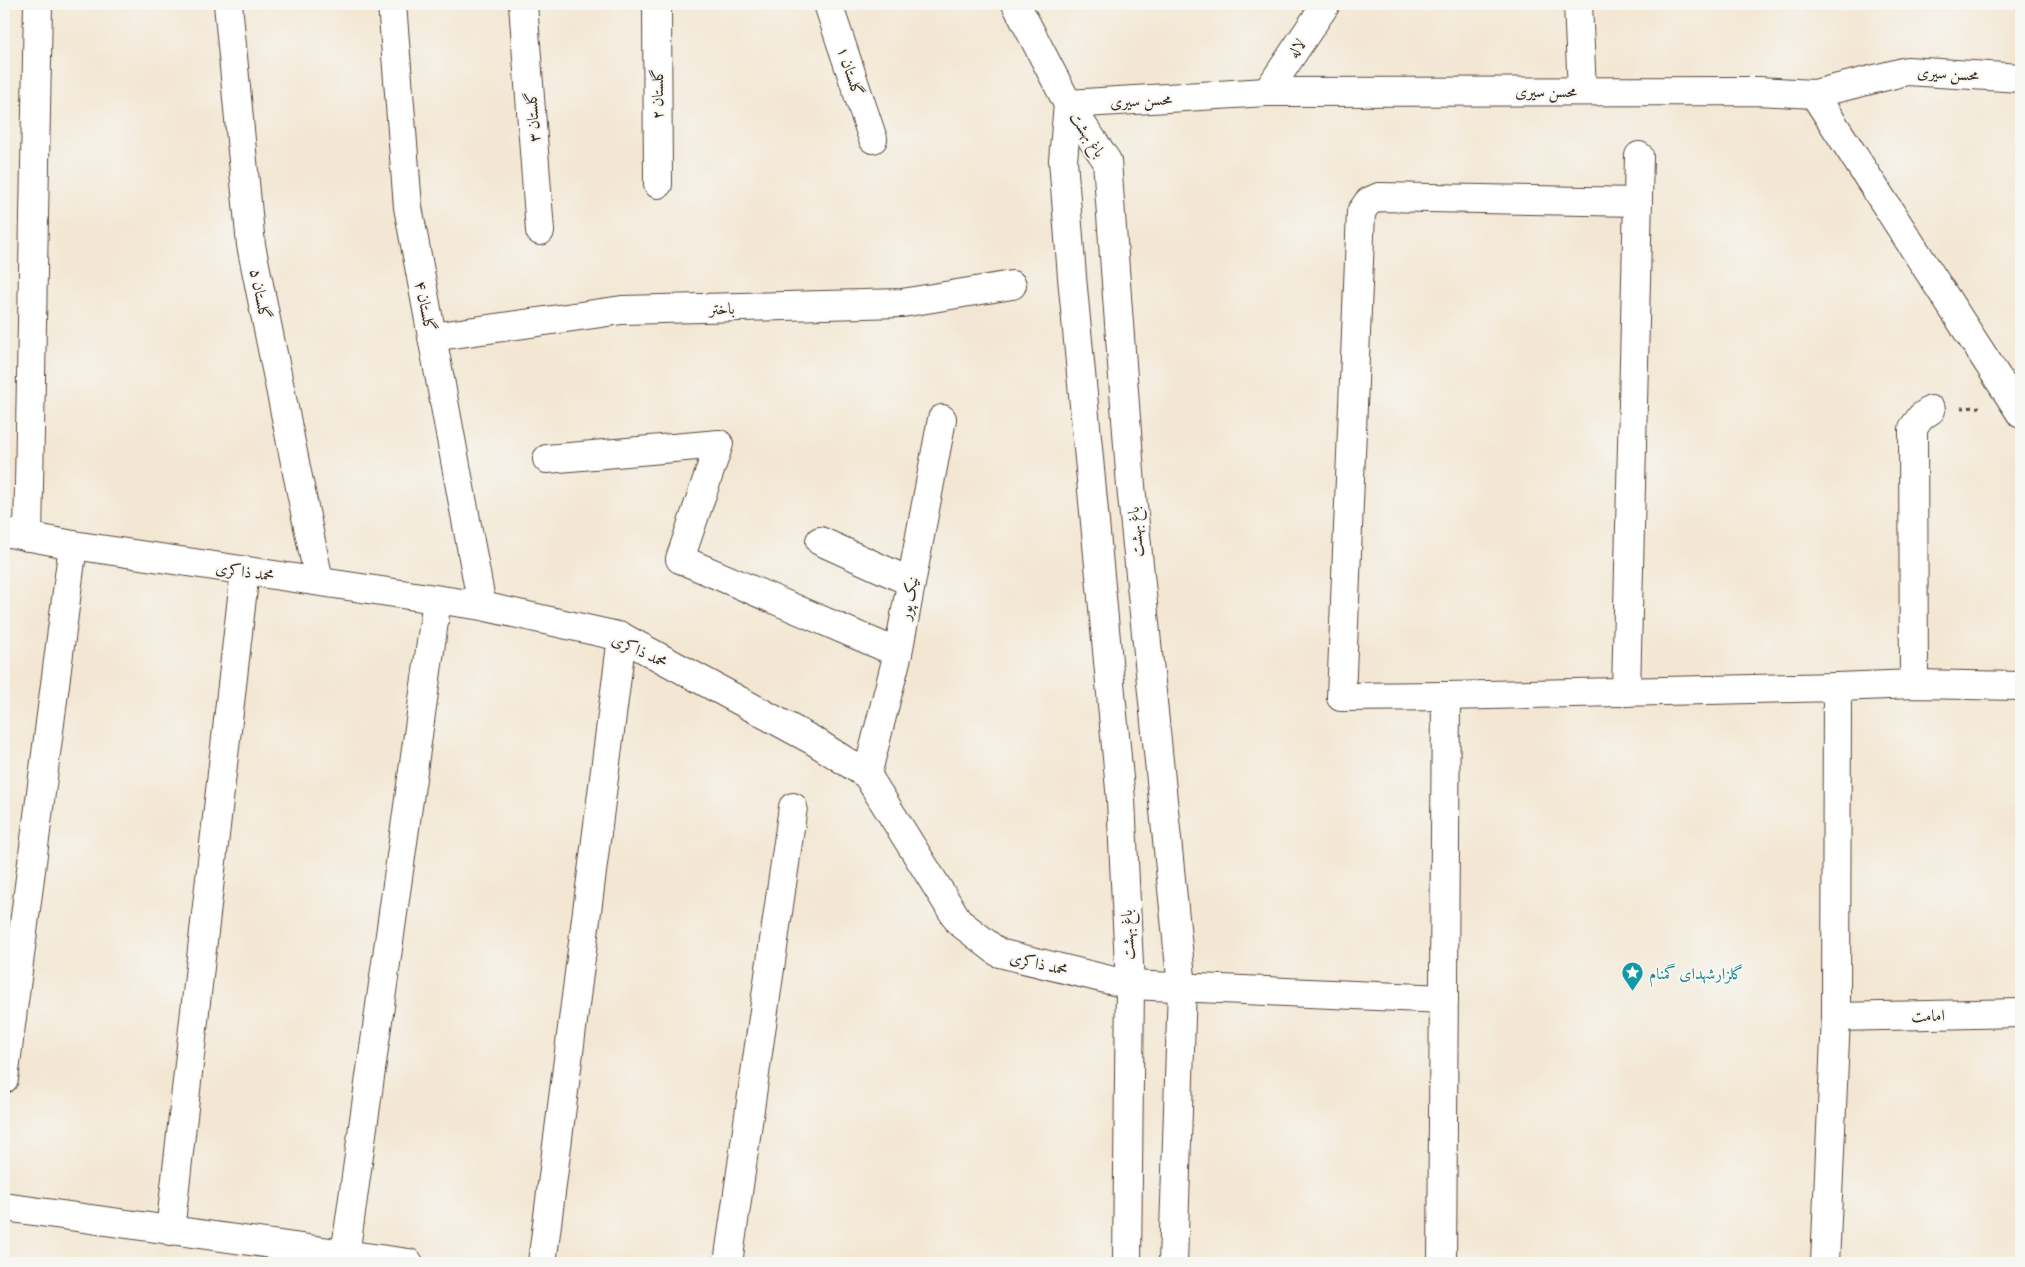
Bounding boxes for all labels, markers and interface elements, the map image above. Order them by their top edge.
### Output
street label: لاله [1283,35,1311,62]
street label: گلستان ۱ [833,44,867,99]
street label: محسن سیری [1916,62,1980,87]
street label: گلستان ۲ [648,69,668,120]
street label: محسن سیری [1515,82,1577,103]
street label: محسن سیری [1110,89,1173,114]
street label: گلستان ۳ [521,91,545,143]
street label: باغ بهشت [1062,108,1110,163]
street label: گلستان ۵ [245,267,275,321]
street label: گلستان ۴ [410,279,440,333]
street label: باختر [707,299,735,320]
street label: باغ بهشت [1123,505,1152,558]
street label: محمد ذاکری [214,558,275,586]
street label: نیک پور [895,575,924,624]
street label: محمد ذاکری [609,629,671,672]
street label: باغ بهشت [1117,909,1142,961]
street label: محمد ذاکری [1008,948,1070,980]
place icon: گلزارشهدای گمنام [1621,961,1645,992]
place label: گلزارشهدای گمنام [1649,963,1743,988]
street label: امامت [1911,1006,1945,1026]

